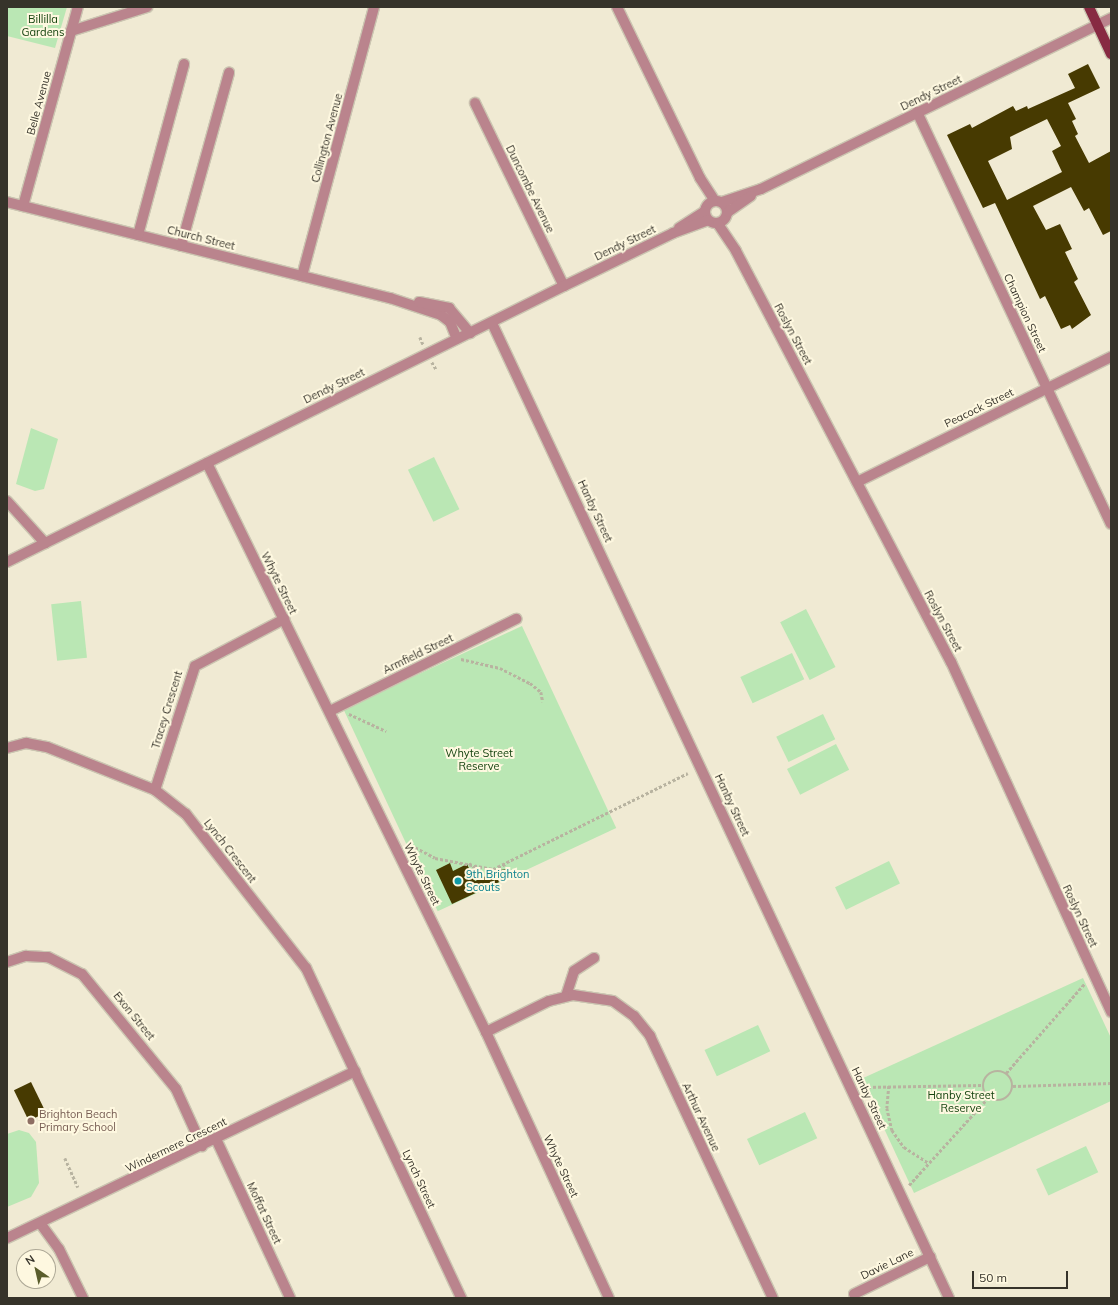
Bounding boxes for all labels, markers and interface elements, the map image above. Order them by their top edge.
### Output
park label: Billilla Gardens [21,13,65,39]
street label: Belle Avenue [24,69,54,137]
street label: Dendy Street [898,73,964,113]
street label: Collington Avenue [309,92,345,184]
street label: Duncombe Avenue [503,143,557,235]
street label: Church Street [166,223,236,253]
street label: Dendy Street [592,223,658,263]
street label: Champion Street [1001,271,1049,355]
street label: Roslyn Street [771,301,815,367]
street label: Dendy Street [301,366,367,406]
street label: Peacock Street [942,386,1016,430]
street label: Hanby Street [575,478,615,544]
street label: Whyte Street [258,550,300,616]
street label: Roslyn Street [921,588,965,654]
street label: Armfield Street [381,631,455,677]
street label: Tracey Crescent [149,669,185,751]
park label: Whyte Street Reserve [445,747,513,773]
street label: Hanby Street [712,772,752,838]
street label: Lynch Crescent [201,817,259,885]
street label: Whyte Street [401,841,443,907]
place label: 9th Brighton Scouts [466,868,529,894]
marker: 9th Brighton Scouts [453,876,463,886]
street label: Roslyn Street [1060,883,1100,949]
street label: Exon Street [111,989,157,1043]
street label: Hanby Street [849,1065,889,1131]
street label: Arthur Avenue [679,1081,723,1153]
park label: Hanby Street Reserve [927,1089,995,1115]
place label: Brighton Beach Primary School [39,1108,118,1134]
street label: Windermere Crescent [123,1115,229,1175]
marker: Brighton Beach Primary School [26,1116,36,1126]
street label: Whyte Street [541,1133,581,1199]
street label: Lynch Street [400,1148,438,1210]
street label: Moffat Street [244,1180,284,1246]
street label: Davie Lane [858,1246,916,1282]
north arrow [16,1249,56,1289]
text: N [22,1252,37,1268]
scale bar [974,1263,1070,1289]
text: 50 m [979,1270,1007,1285]

